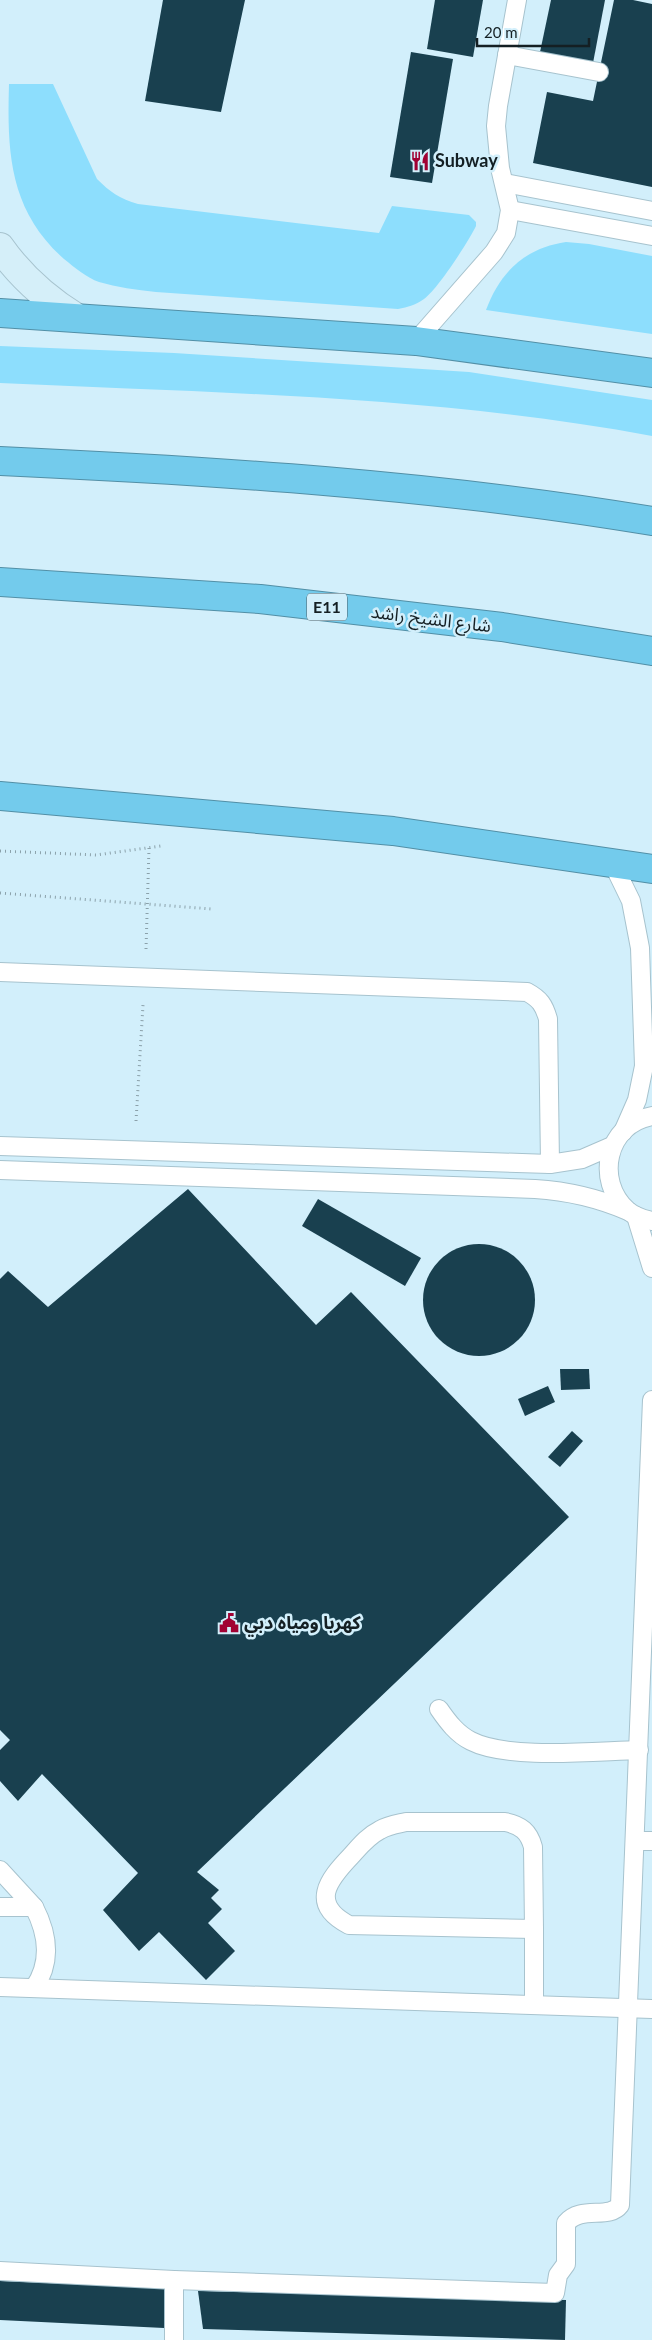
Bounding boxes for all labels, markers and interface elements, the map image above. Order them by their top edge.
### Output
scale bar [477,15,590,47]
text: 20 m [484,23,518,41]
place label: Subway [435,149,498,171]
restaurant icon: Subway [409,150,431,172]
road number: E11 [307,594,347,620]
street label: شارع الشيخ راشد [369,600,493,640]
place label: كهربا ومياه دبي [244,1611,361,1637]
public building icon: كهربا ومياه دبي [218,1612,240,1634]

